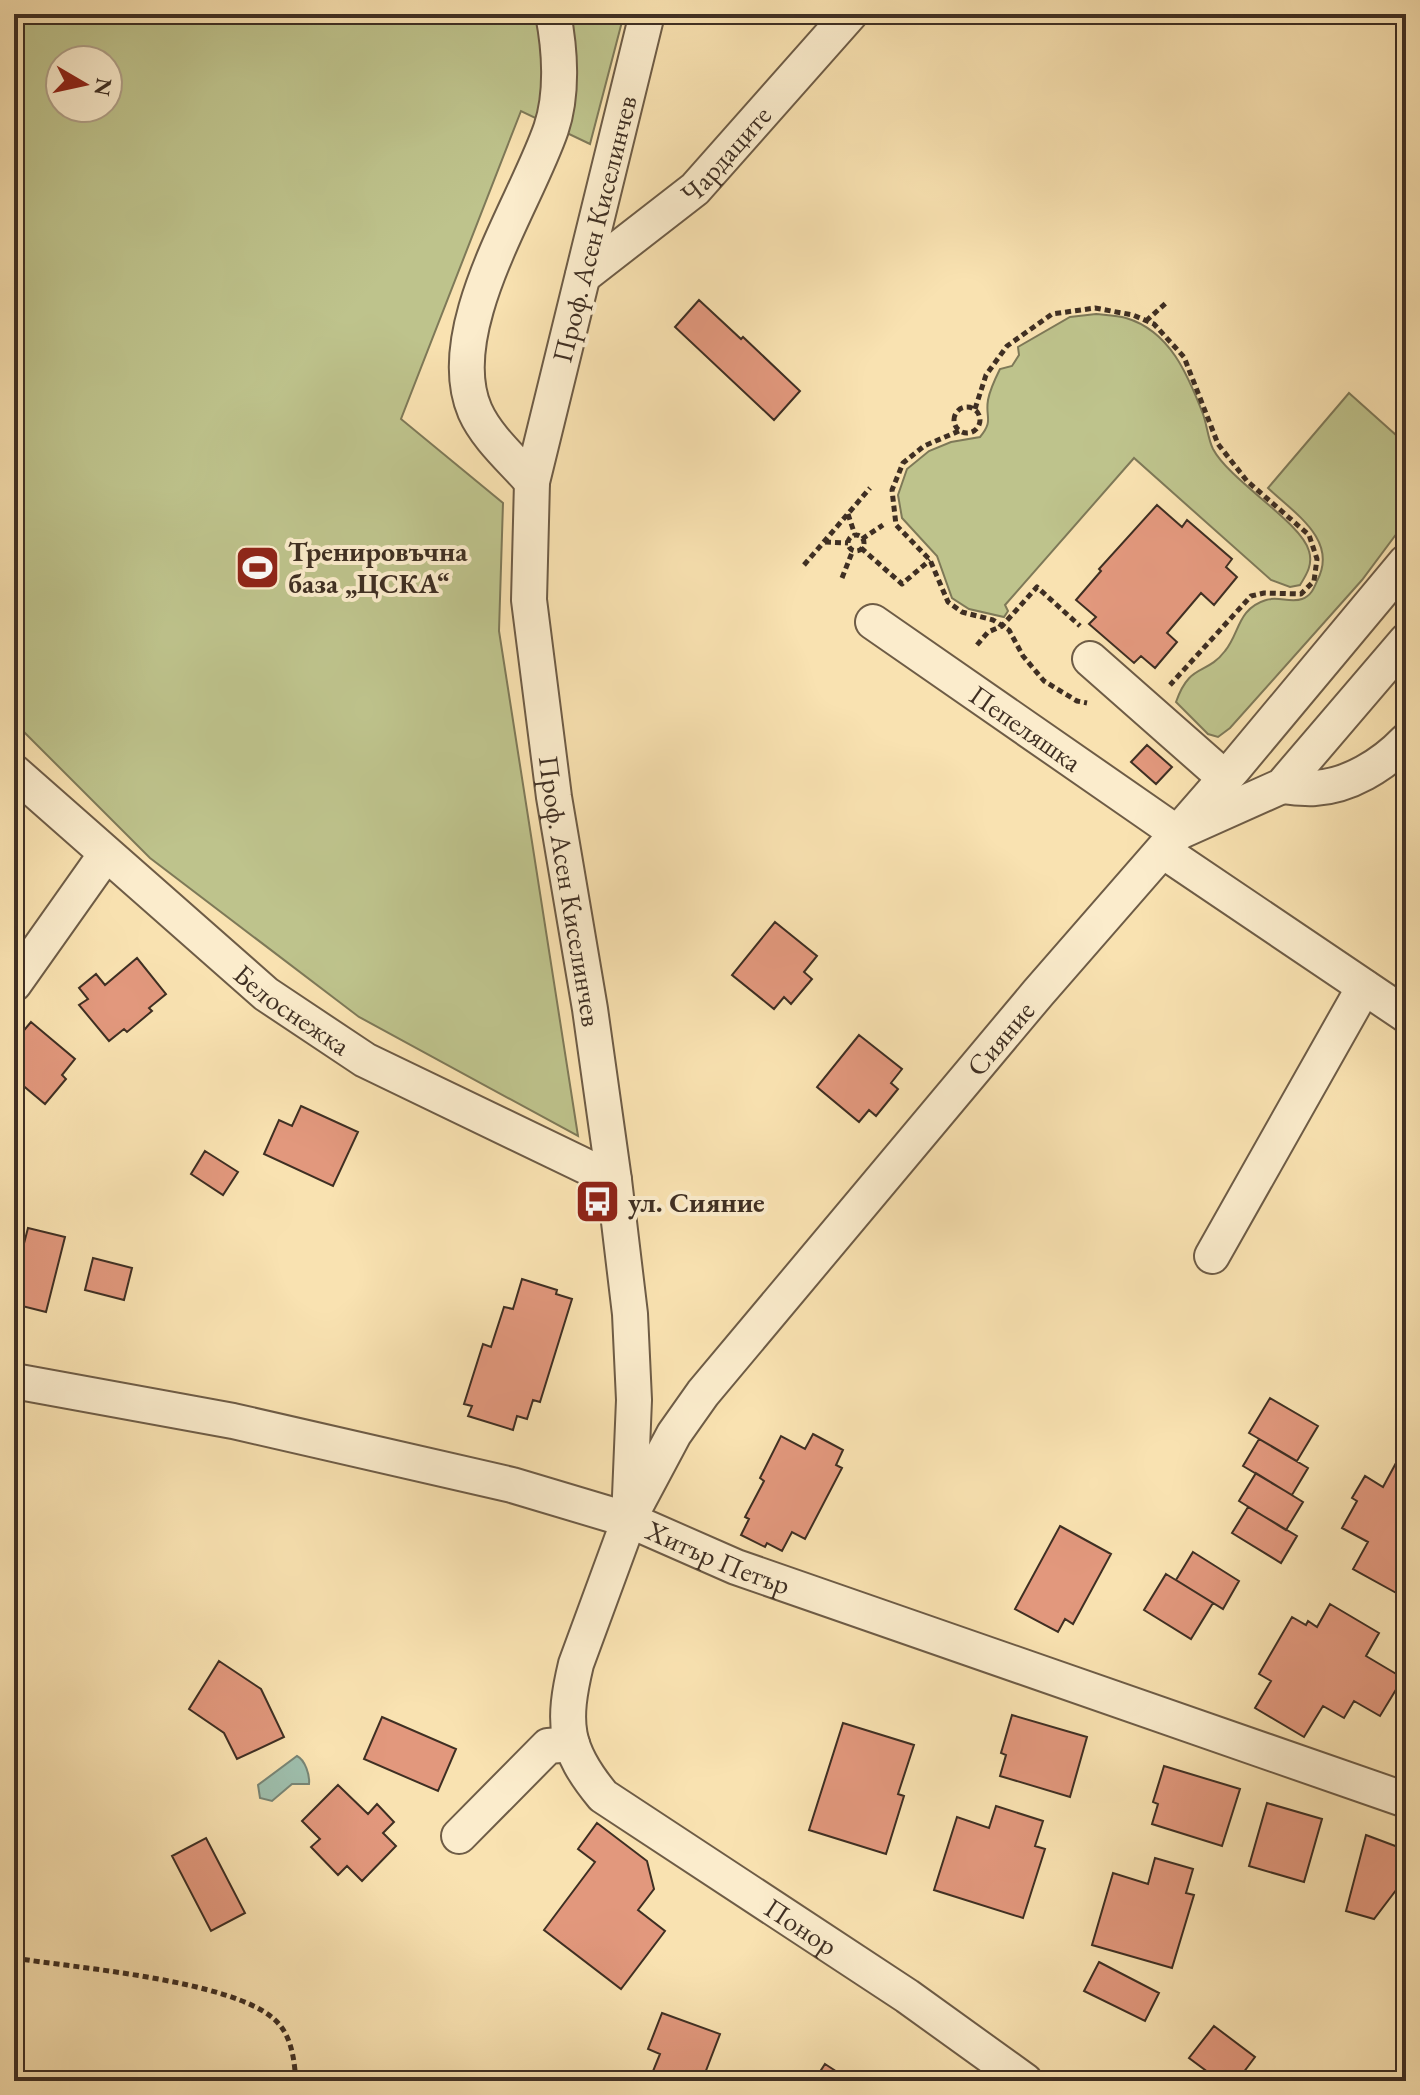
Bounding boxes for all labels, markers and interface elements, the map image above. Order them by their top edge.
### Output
north arrow [44,44,124,124]
text: N [88,76,119,98]
street label: Проф. Асен Киселинчев [543,92,645,366]
street label: Чардаците [673,98,779,212]
place label: Тренировъчна база „ЦСКА“ [288,533,468,601]
sports icon: Тренировъчна база „ЦСКА“ [233,543,281,591]
street label: Пепеляшка [963,677,1090,780]
street label: Проф. Асен Киселинчев [531,754,610,1029]
street label: Белоснежка [226,956,358,1063]
street label: Сияние [958,993,1042,1083]
bus stop icon: ул. Сияние [573,1178,621,1226]
place label: ул. Сияние [628,1184,765,1220]
street label: Хитър Петър [640,1512,795,1602]
street label: Понор [758,1889,844,1963]

